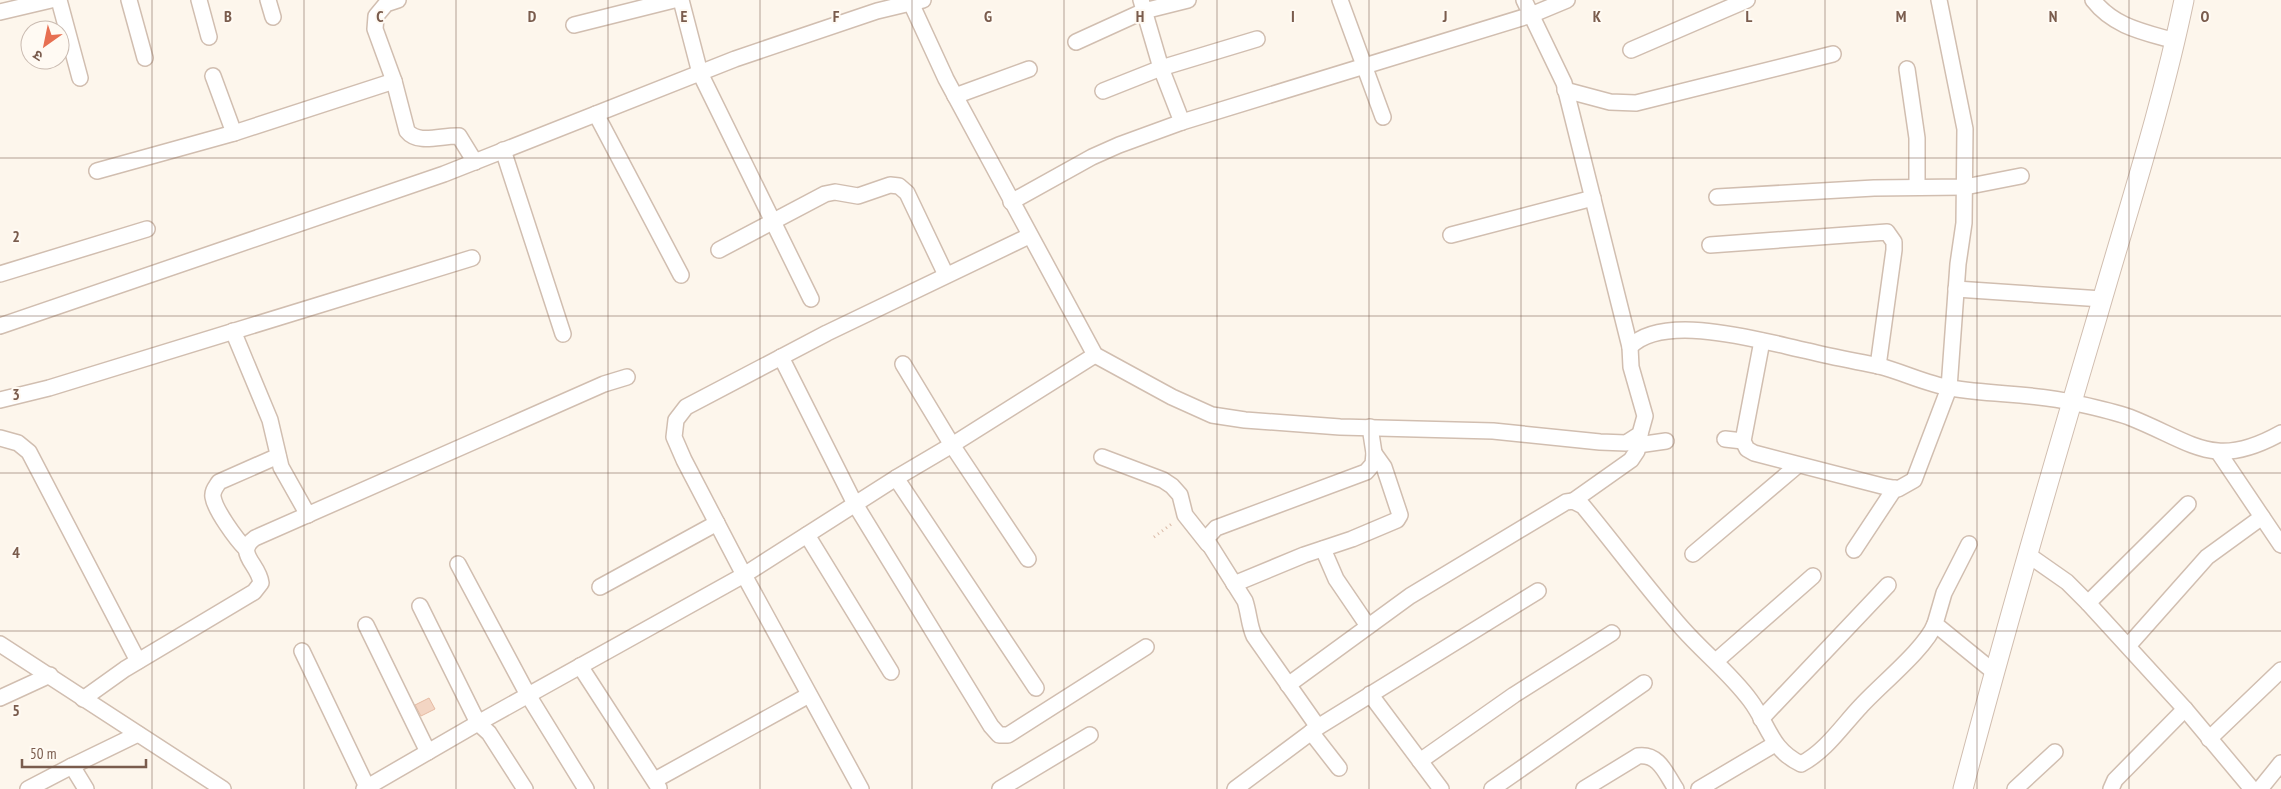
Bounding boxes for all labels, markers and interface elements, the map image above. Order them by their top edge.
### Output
text: B [224,6,232,26]
text: C [376,6,384,26]
text: D [528,6,537,26]
text: E [681,6,688,26]
text: F [833,6,840,26]
text: G [984,6,992,26]
text: H [1136,6,1144,26]
text: I [1291,6,1295,26]
text: J [1442,6,1447,26]
text: K [1593,6,1602,26]
text: L [1746,6,1753,26]
text: M [1896,6,1906,26]
text: N [2049,6,2057,26]
text: O [2201,6,2210,26]
north arrow [20,20,70,70]
text: उ [29,46,46,66]
text: 2 [12,226,20,246]
text: 3 [12,384,20,404]
text: 4 [12,542,20,562]
text: 5 [12,700,20,720]
scale bar [22,736,146,768]
text: 50 m [30,744,56,763]

